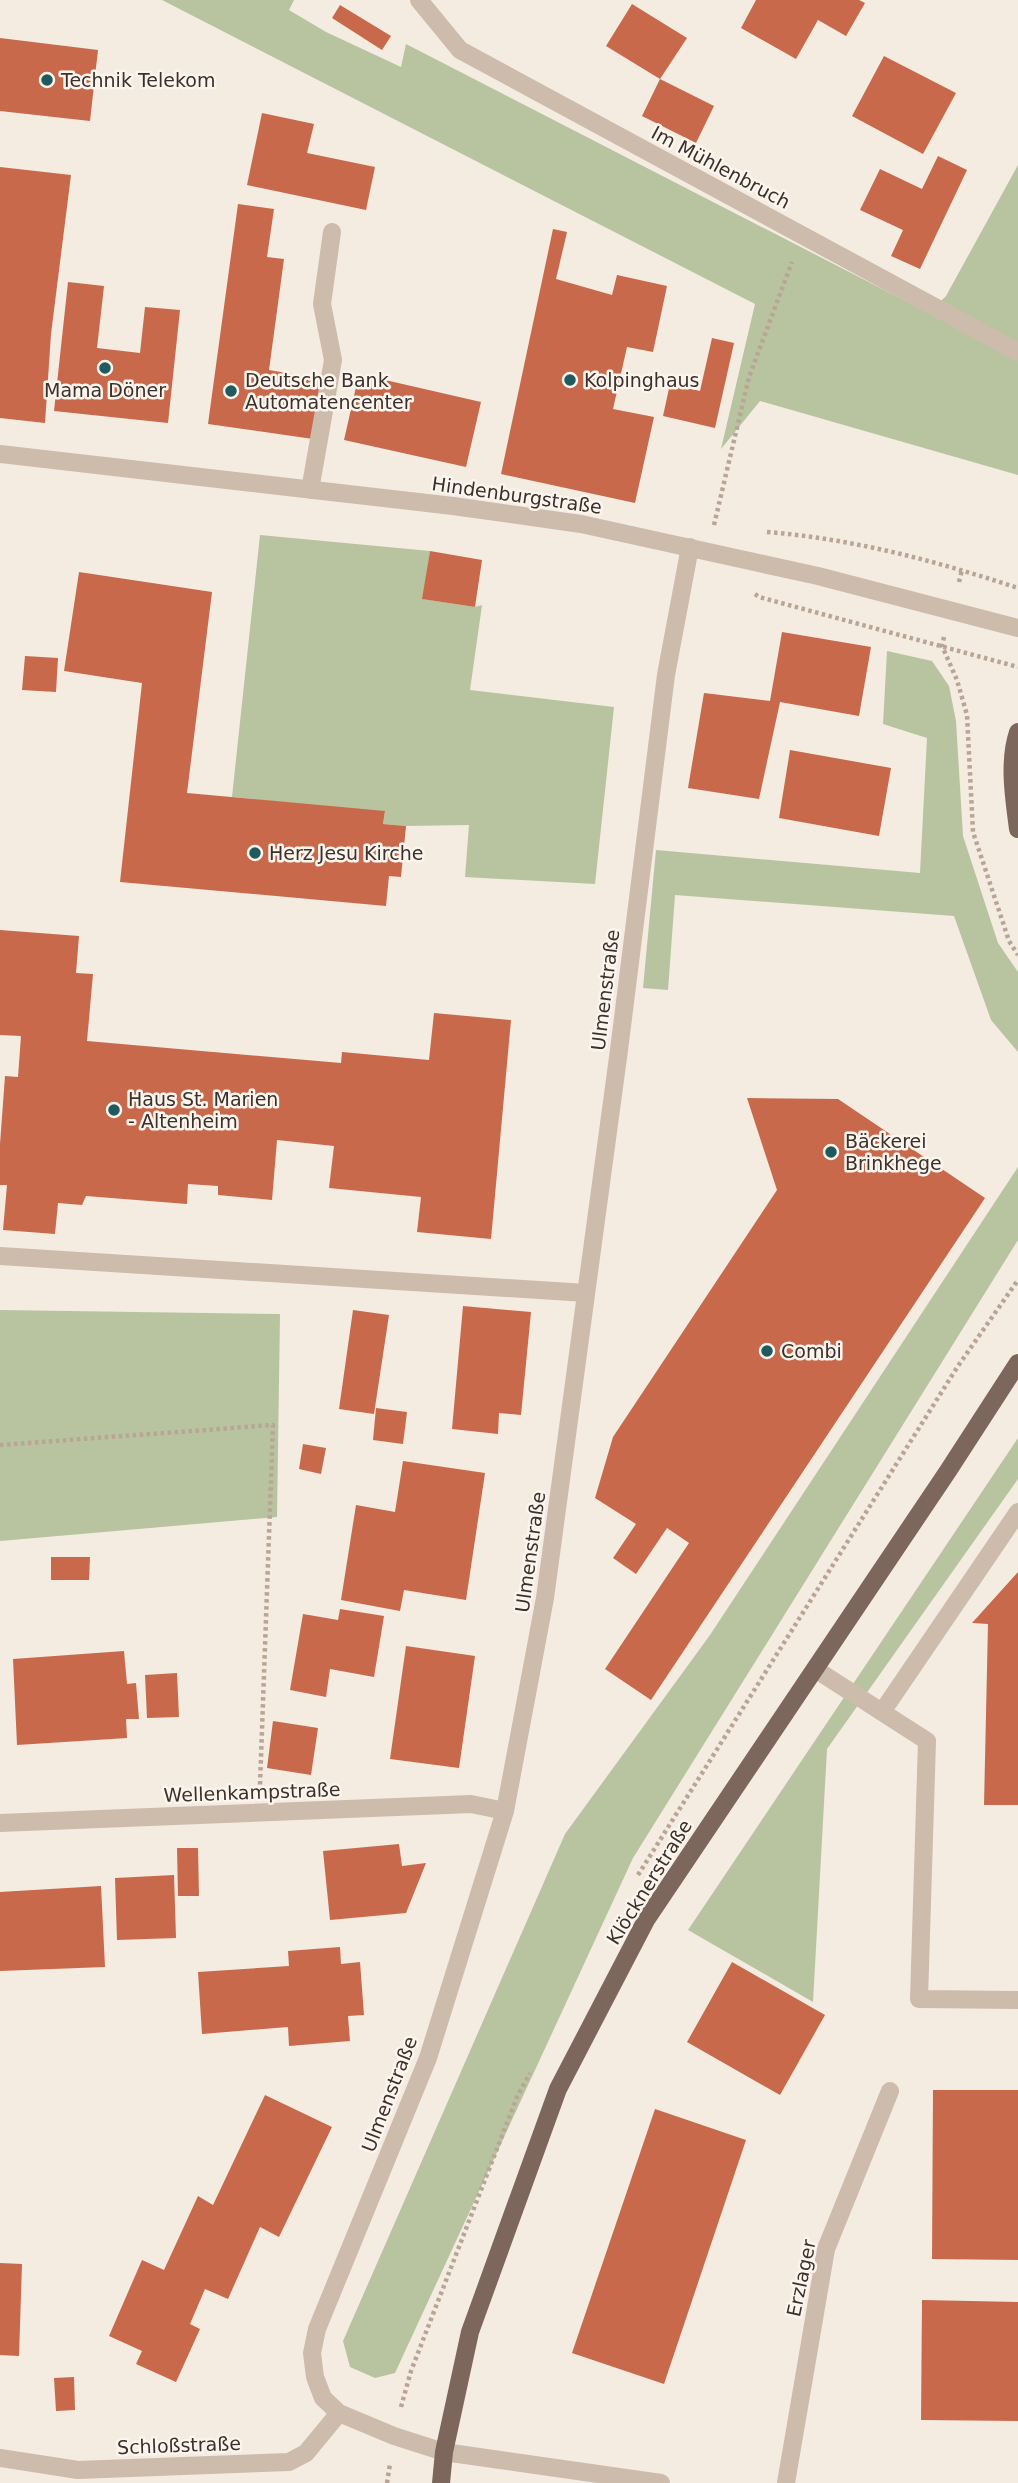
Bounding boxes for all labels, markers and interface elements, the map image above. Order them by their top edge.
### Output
place label: Technik Telekom [60,69,215,91]
marker: Technik Telekom [39,72,55,88]
street label: Im Mühlenbruch [648,121,794,213]
marker: Mama Döner [97,360,113,376]
place label: Deutsche Bank Automatencenter [245,369,412,413]
place label: Kolpinghaus [584,369,699,391]
marker: Kolpinghaus [562,372,578,388]
place label: Mama Döner [44,379,166,401]
marker: Deutsche Bank Automatencenter [223,383,239,399]
street label: Hindenburgstraße [431,472,603,518]
place label: Herz Jesu Kirche [269,842,423,864]
marker: Herz Jesu Kirche [247,845,263,861]
street label: Ulmenstraße [587,928,623,1052]
place label: Haus St. Marien - Altenheim [128,1088,278,1132]
marker: Haus St. Marien - Altenheim [106,1102,122,1118]
place label: Bäckerei Brinkhege [845,1130,942,1174]
marker: Bäckerei Brinkhege [823,1144,839,1160]
place label: Combi [781,1340,842,1362]
marker: Combi [759,1343,775,1359]
street label: Ulmenstraße [511,1490,549,1614]
street label: Wellenkampstraße [163,1778,341,1806]
street label: Klöcknerstraße [602,1816,696,1948]
street label: Ulmenstraße [357,2033,421,2155]
street label: Erzlager [782,2237,820,2319]
street label: Schloßstraße [117,2432,241,2458]

